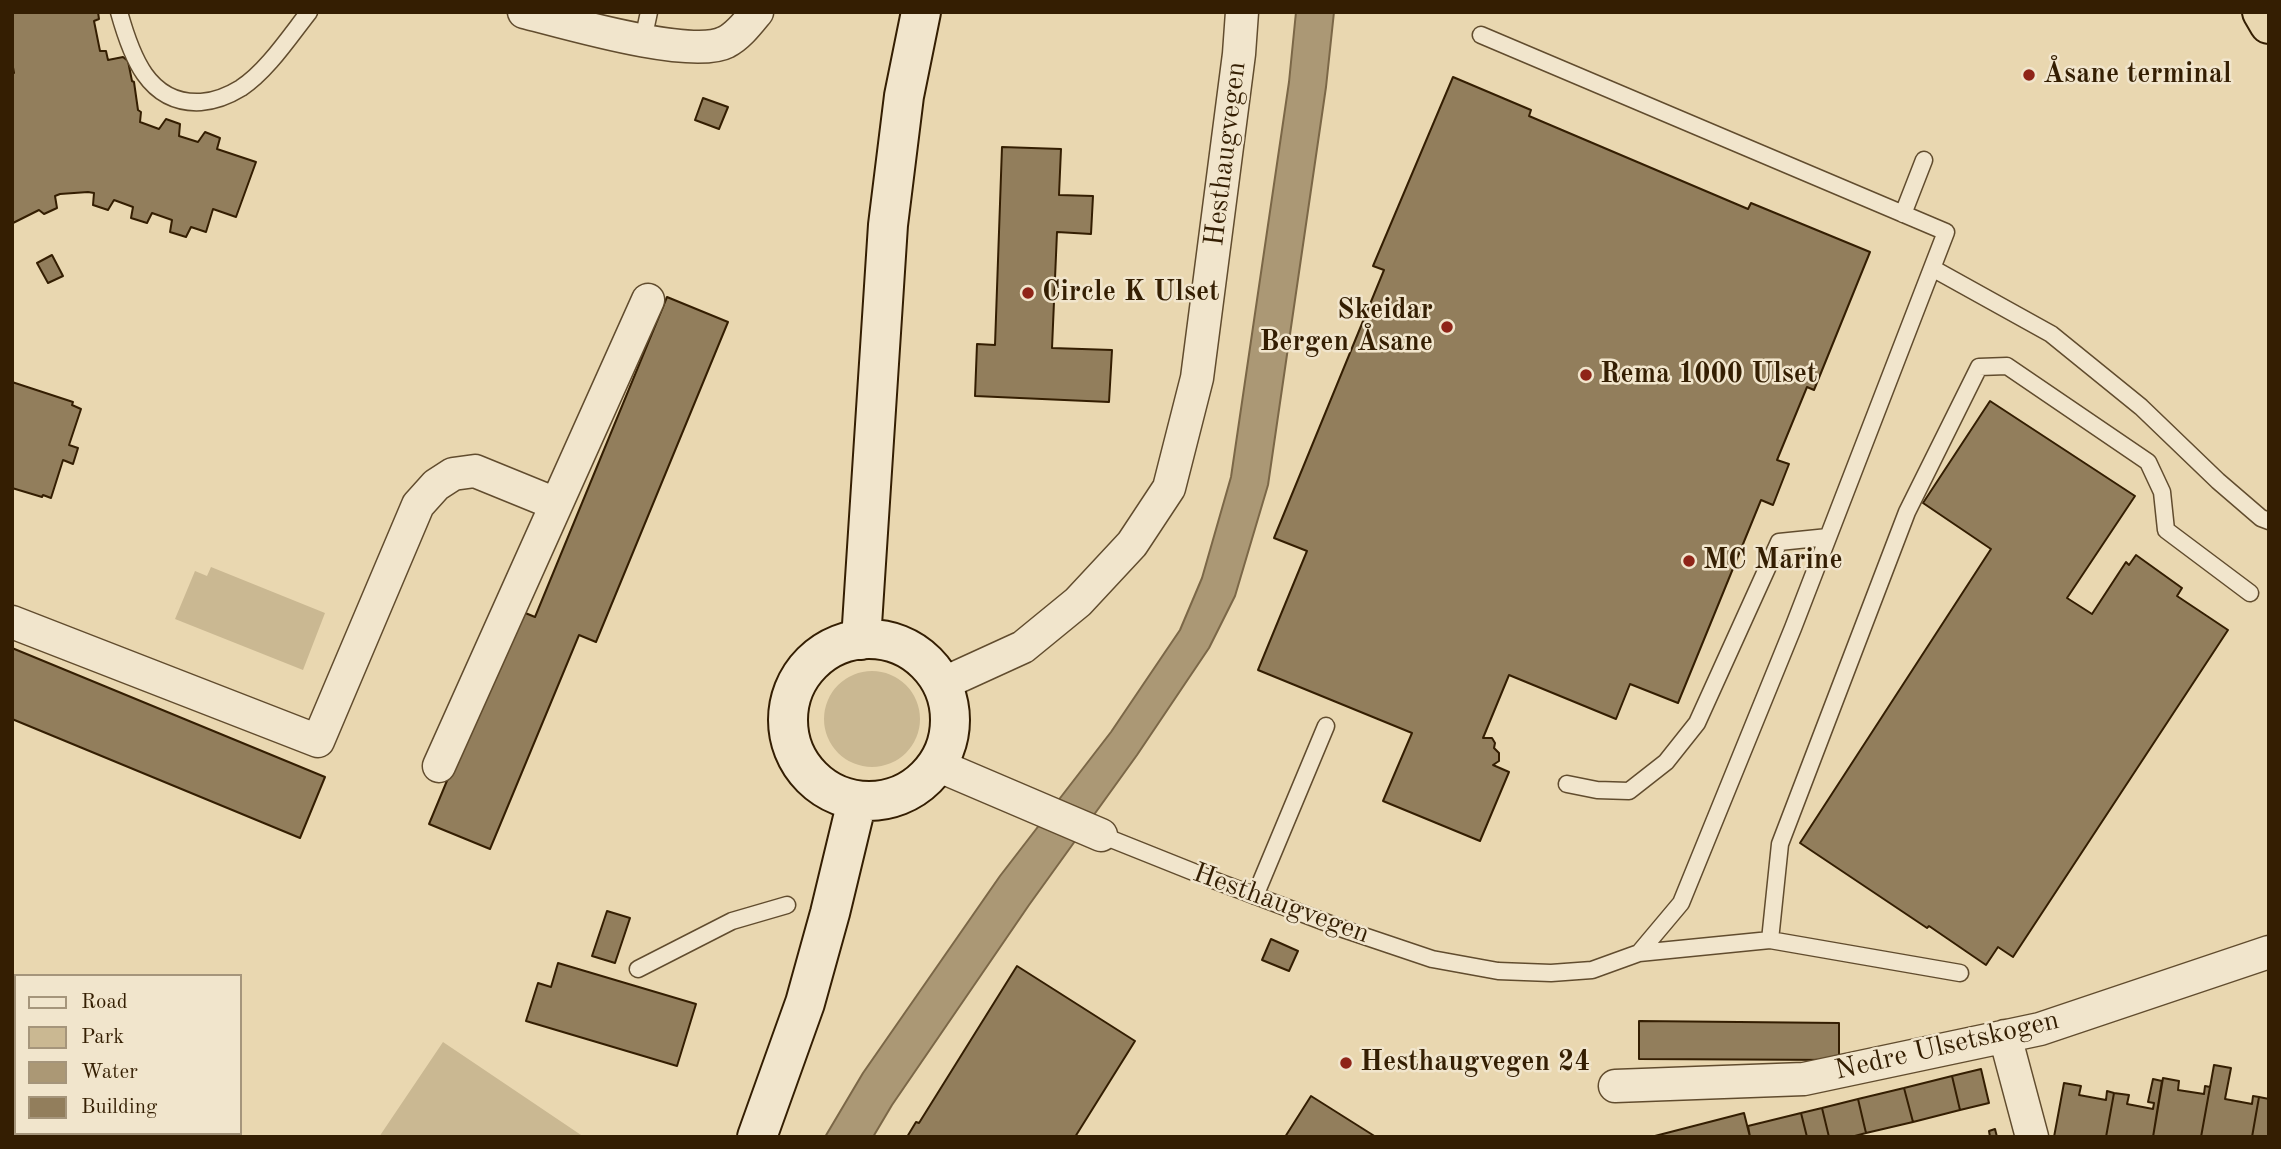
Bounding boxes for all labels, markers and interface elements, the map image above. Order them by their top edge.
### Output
place label: Åsane terminal [2043,58,2232,92]
street label: Hesthaugvegen [1198,60,1254,248]
marker: Åsane terminal [2021,67,2037,83]
place label: Circle K Ulset [1042,276,1219,310]
marker: Circle K Ulset [1020,285,1036,301]
place label: Skeidar Bergen Åsane [1259,294,1433,360]
marker: Skeidar Bergen Åsane [1439,319,1455,335]
place label: Rema 1000 Ulset [1600,358,1817,392]
marker: Rema 1000 Ulset [1578,367,1594,383]
place label: MC Marine [1703,544,1843,578]
marker: MC Marine [1681,553,1697,569]
street label: Hesthaugvegen [1188,856,1374,952]
legend [14,974,242,1135]
text: Road [81,992,128,1013]
street label: Nedre Ulsetskogen [1832,1004,2062,1088]
text: Park [81,1027,124,1048]
place label: Hesthaugvegen 24 [1360,1046,1590,1080]
marker: Hesthaugvegen 24 [1338,1055,1354,1071]
text: Water [81,1062,138,1083]
text: Building [81,1097,157,1118]

